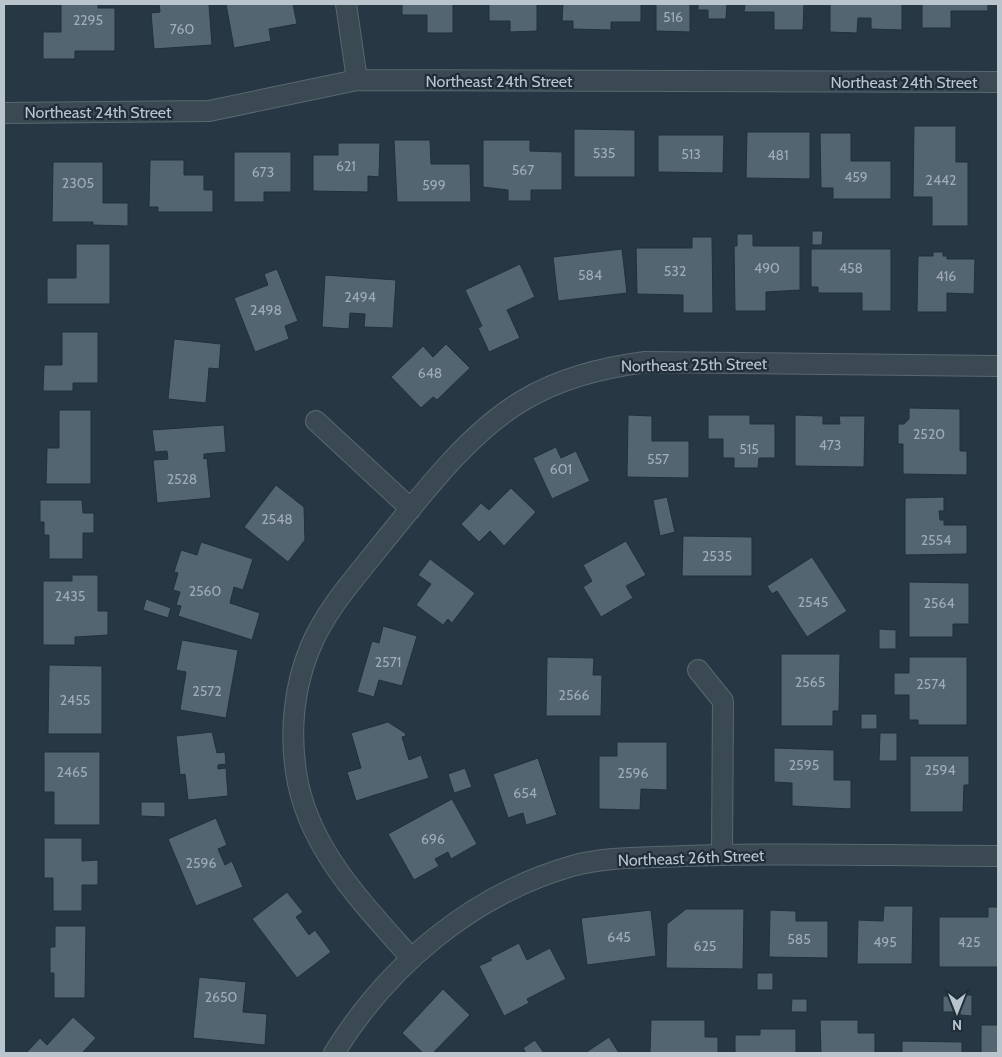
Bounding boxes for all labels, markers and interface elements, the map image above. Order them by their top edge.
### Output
house number: 516 [663,8,683,26]
house number: 2295 [73,11,103,29]
house number: 760 [170,20,194,38]
street label: Northeast 24th Street [426,72,573,91]
street label: Northeast 24th Street [831,73,978,92]
street label: Northeast 24th Street [25,103,172,122]
house number: 535 [593,144,615,162]
house number: 513 [681,145,701,163]
house number: 481 [767,146,789,164]
house number: 621 [336,157,356,175]
house number: 567 [512,161,534,179]
house number: 673 [252,163,274,181]
house number: 459 [844,168,868,186]
house number: 2442 [926,171,956,189]
house number: 2305 [62,174,94,192]
house number: 599 [422,176,446,194]
house number: 490 [754,259,780,277]
house number: 458 [839,259,863,277]
house number: 532 [664,262,686,280]
house number: 584 [578,266,602,284]
house number: 416 [936,267,956,285]
house number: 2494 [344,288,376,306]
house number: 2498 [250,301,282,319]
street label: Northeast 25th Street [621,354,768,376]
house number: 648 [418,364,442,382]
house number: 2520 [913,425,945,443]
house number: 473 [819,436,841,454]
house number: 515 [739,440,759,458]
house number: 557 [647,450,669,468]
house number: 601 [550,460,572,478]
house number: 2528 [167,470,197,488]
house number: 2548 [261,510,293,528]
house number: 2554 [921,531,951,549]
house number: 2535 [702,547,732,565]
house number: 2560 [189,582,222,600]
house number: 2435 [55,587,85,605]
house number: 2545 [798,593,828,611]
house number: 2564 [924,594,954,612]
house number: 2571 [375,653,401,671]
house number: 2565 [795,673,825,691]
house number: 2574 [916,675,946,693]
house number: 2572 [192,682,222,700]
house number: 2566 [559,686,589,704]
house number: 2455 [60,691,90,709]
house number: 2595 [789,756,819,774]
house number: 2594 [925,761,955,779]
house number: 2465 [57,763,87,781]
house number: 2596 [618,764,648,782]
house number: 654 [513,784,537,802]
house number: 696 [421,830,445,848]
street label: Northeast 26th Street [617,846,765,870]
house number: 2596 [186,854,216,872]
house number: 645 [607,928,631,946]
house number: 585 [787,930,811,948]
house number: 495 [873,933,897,951]
house number: 425 [957,933,981,951]
house number: 625 [694,937,716,955]
north arrow [932,987,982,1037]
house number: 2650 [205,988,238,1006]
text: N [952,1016,962,1034]

